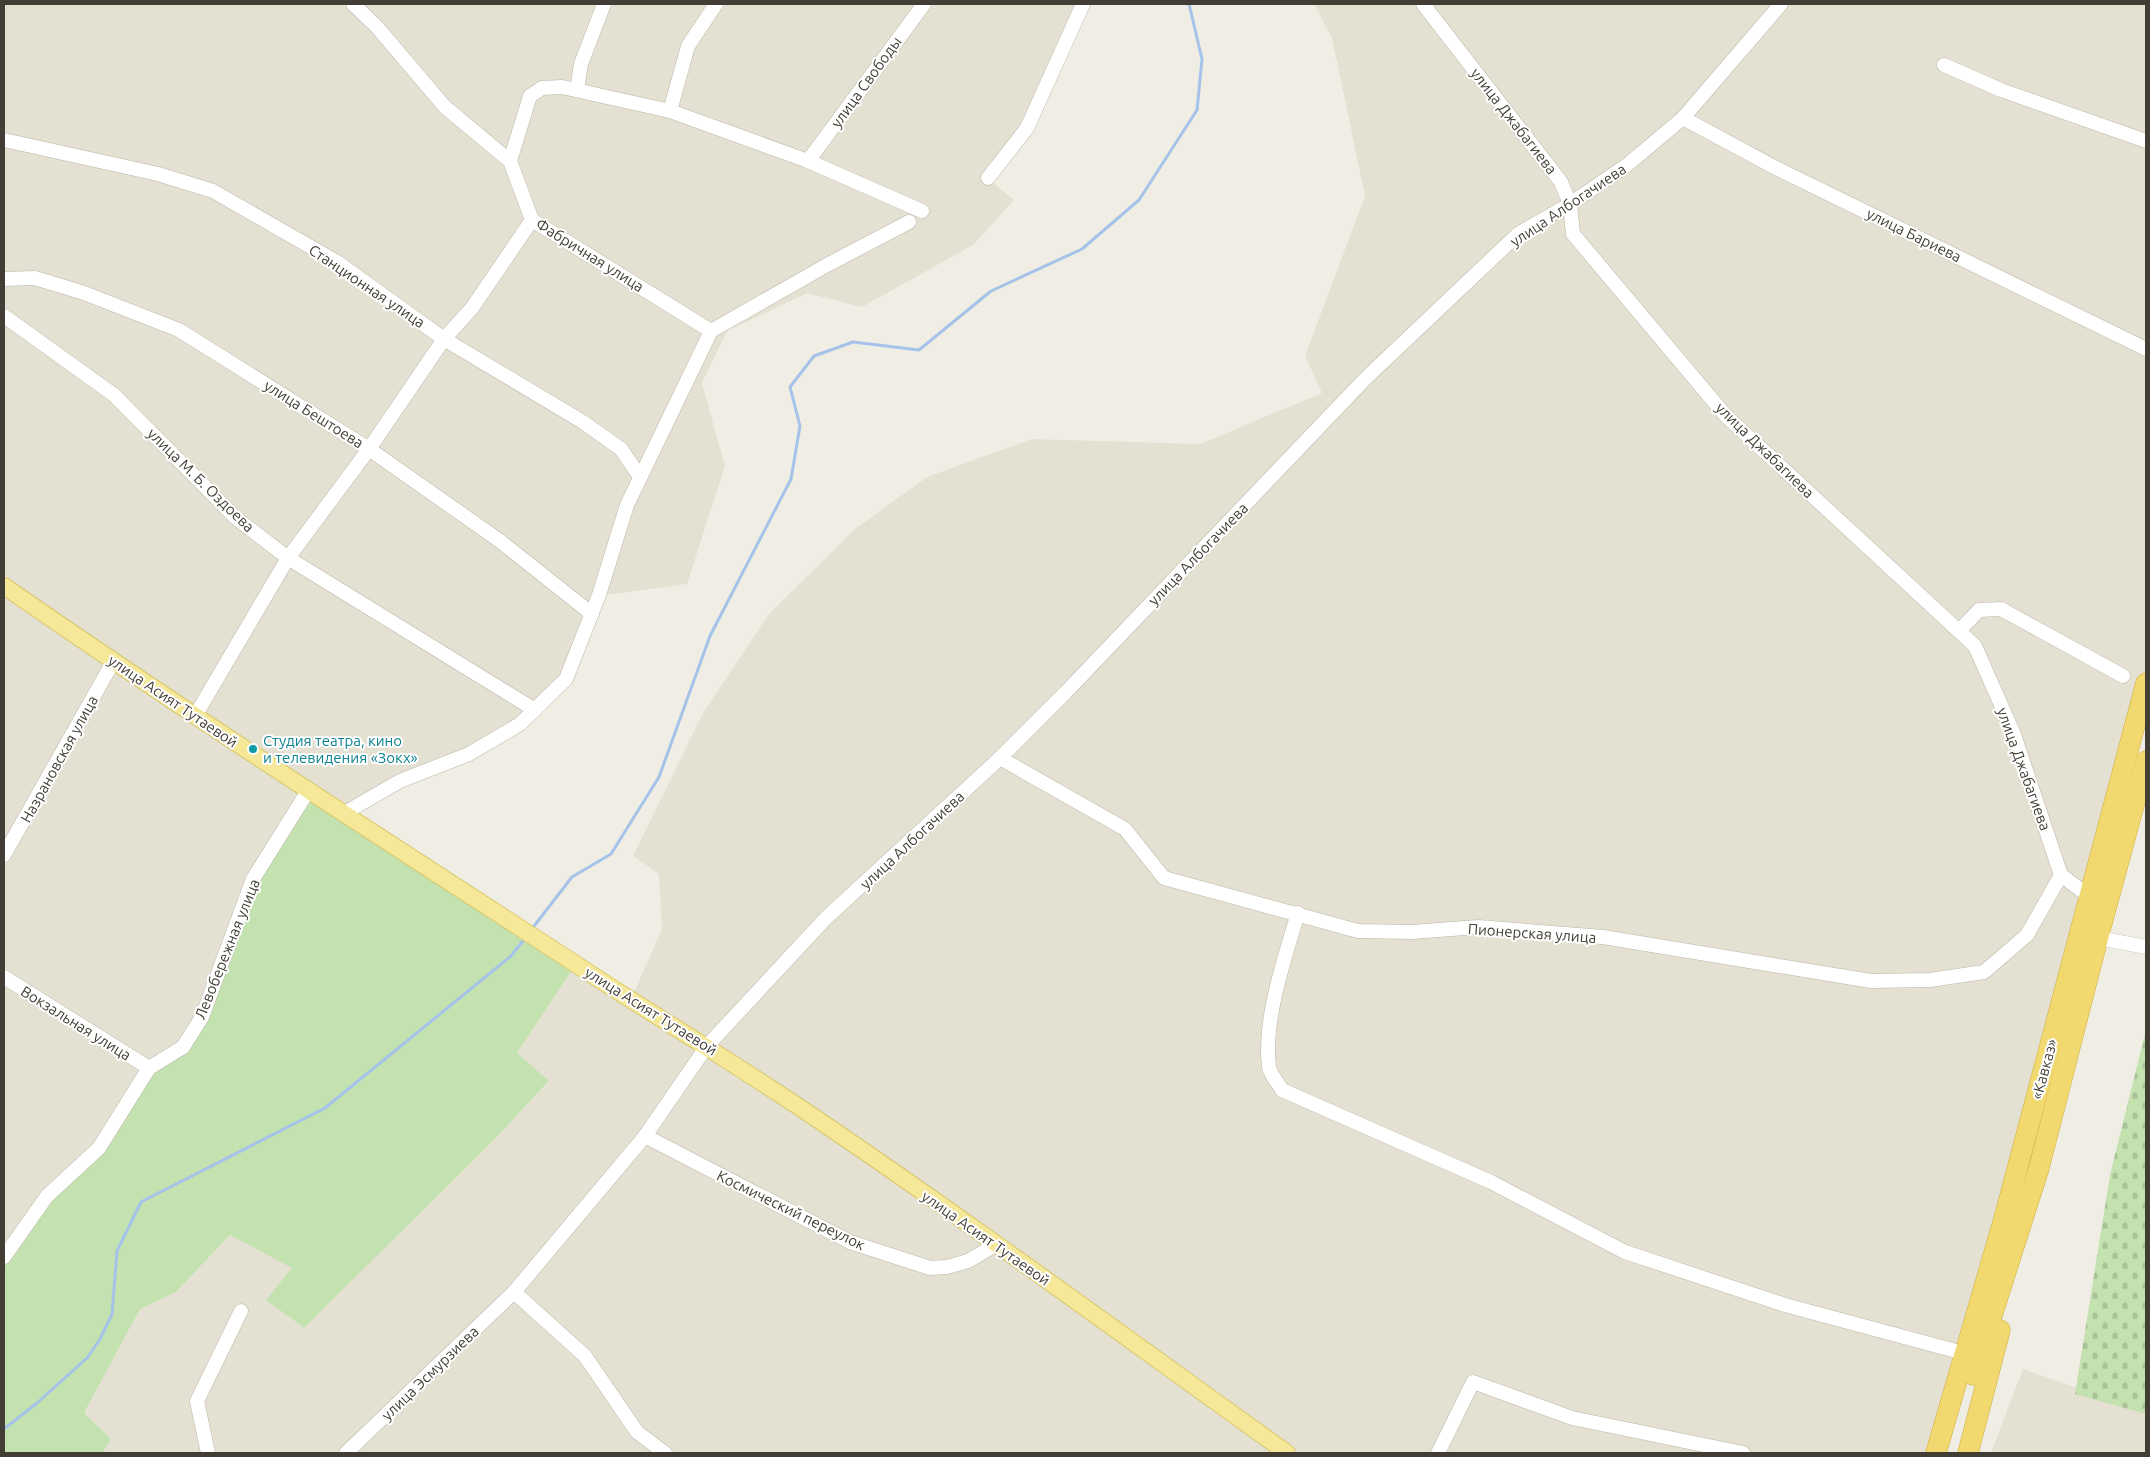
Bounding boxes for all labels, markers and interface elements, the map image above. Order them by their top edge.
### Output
street label: улица Свободы [827,33,905,131]
street label: улица Джабагиева [1467,65,1561,177]
street label: улица Албогачиева [1507,160,1629,250]
street label: улица Бариева [1864,205,1964,265]
street label: Фабричная улица [533,215,647,295]
street label: Станционная улица [306,241,428,331]
street label: улица Бештоева [261,377,367,451]
street label: улица Джабагиева [1712,399,1818,501]
street label: улица М. Б. Оздоева [144,425,258,535]
street label: улица Албогачиева [1145,499,1251,609]
street label: улица Асият Тутаевой [105,651,241,751]
street label: Назрановская улица [17,693,101,825]
street label: улица Джабагиева [1994,705,2054,833]
place label: Студия театра, кино и телевидения «Зокх» [263,732,418,766]
marker: Студия театра, кино и телевидения «Зокх» [247,743,259,755]
street label: улица Албогачиева [857,788,967,892]
street label: Левобережная улица [191,876,263,1022]
street label: Пионерская улица [1467,920,1597,946]
street label: улица Асият Тутаевой [582,963,720,1059]
street label: Вокзальная улица [18,982,134,1064]
street label: «Кавказ» [2028,1037,2060,1101]
street label: Космический переулок [714,1167,868,1253]
street label: улица Асият Тутаевой [919,1187,1053,1289]
street label: улица Эсмурзиева [378,1322,482,1424]

